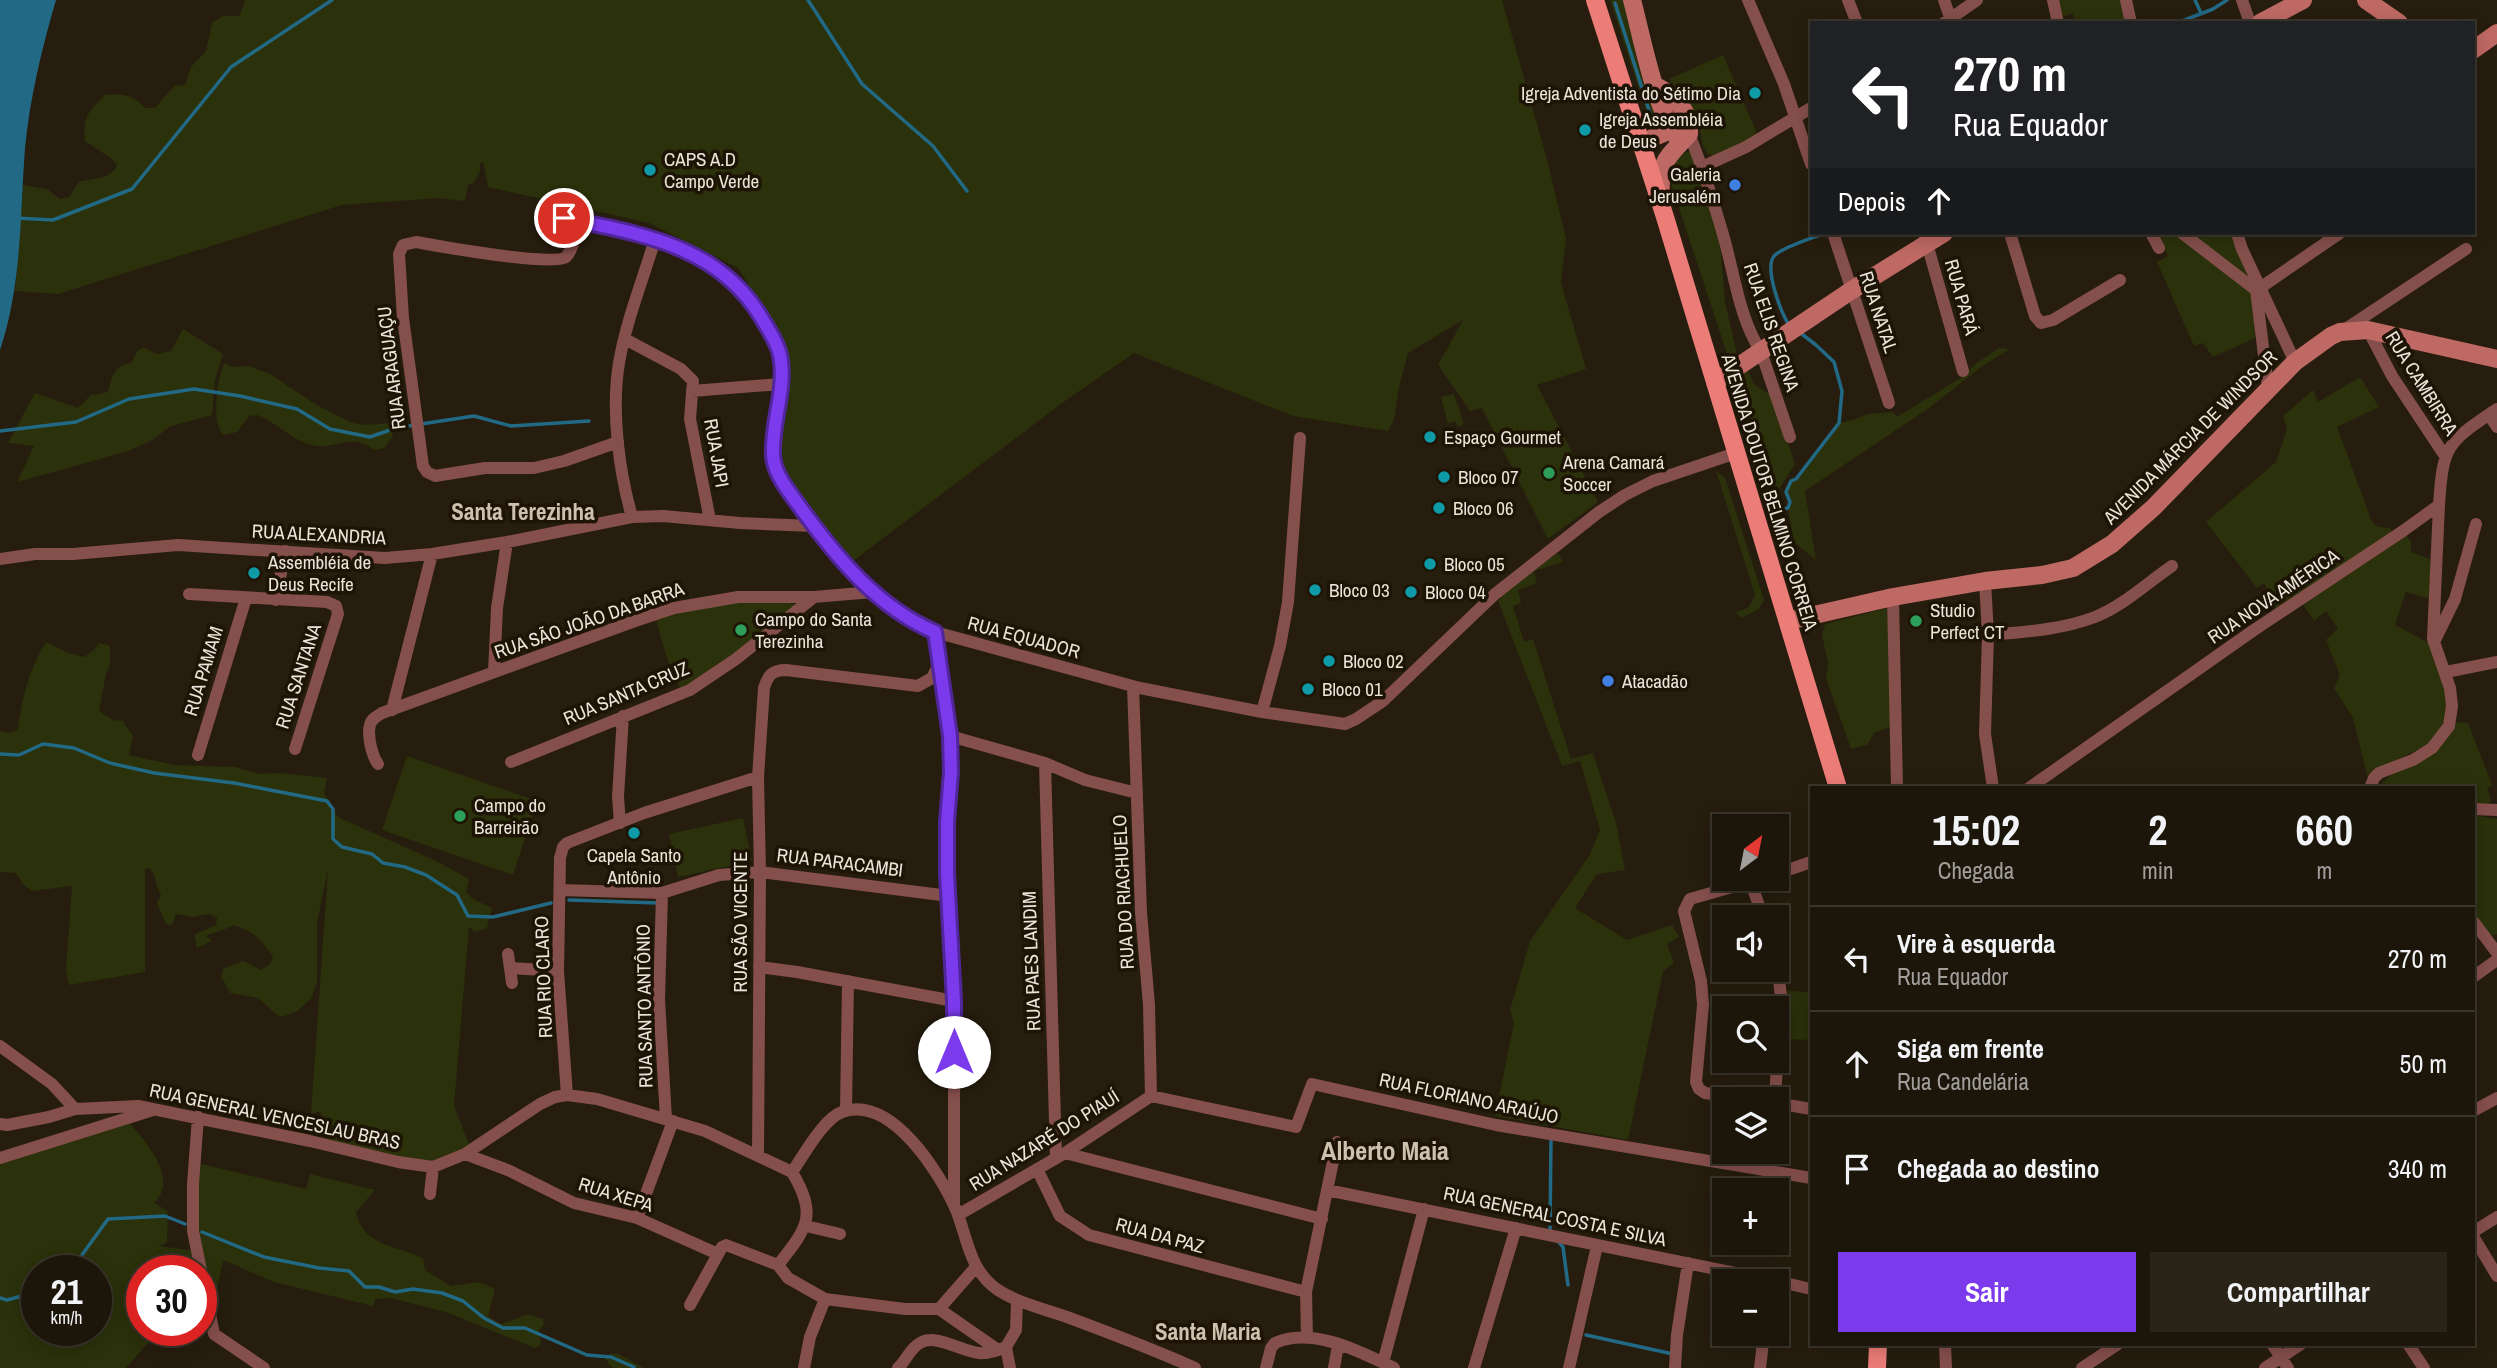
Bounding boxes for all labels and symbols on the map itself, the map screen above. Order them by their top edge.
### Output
place label: Igreja Adventista do Sétimo Dia [1521,80,1741,106]
marker: Igreja Adventista do Sétimo Dia [1747,85,1763,101]
place label: Igreja Assembléia de Deus [1599,106,1723,154]
marker: Igreja Assembléia de Deus [1577,122,1593,138]
place label: CAPS A.D Campo Verde [664,146,759,194]
place label: Galeria Jerusalém [1649,161,1721,209]
marker: CAPS A.D Campo Verde [642,162,658,178]
marker: Galeria Jerusalém [1727,177,1743,193]
pin [534,188,594,248]
street label: RUA PARÁ [1939,256,1985,338]
street label: RUA ELIS REGINA [1738,259,1806,395]
street label: RUA NATAL [1854,268,1904,356]
street label: RUA ARAGUAÇU [371,305,411,431]
street label: RUA CAMBIRRA [2380,326,2465,441]
street label: AVENIDA MÁRCIA DE WINDSOR [2097,344,2283,530]
street label: AVENIDA DOUTOR BELMINO CORREIA [1715,350,1825,634]
street label: RUA JAPI [698,417,736,489]
place label: Espaço Gourmet [1444,424,1562,450]
marker: Espaço Gourmet [1422,429,1438,445]
place label: Arena Camará Soccer [1562,449,1665,497]
place label: Bloco 07 [1458,464,1519,490]
marker: Arena Camará Soccer [1541,465,1557,481]
marker: Bloco 07 [1436,469,1452,485]
place label: Bloco 06 [1453,495,1514,521]
district label: Santa Terezinha [451,496,595,527]
marker: Bloco 06 [1431,500,1447,516]
street label: RUA ALEXANDRIA [251,518,387,551]
street label: RUA NOVA AMÉRICA [2202,542,2344,650]
place label: Assembléia de Deus Recife [267,549,371,597]
place label: Bloco 05 [1444,551,1505,577]
marker: Bloco 05 [1422,556,1438,572]
marker: Assembléia de Deus Recife [246,565,262,581]
street label: RUA SÃO JOÃO DA BARRA [491,575,688,665]
place label: Bloco 03 [1329,577,1390,603]
place label: Bloco 04 [1425,579,1486,605]
marker: Bloco 03 [1307,582,1323,598]
marker: Bloco 04 [1403,584,1419,600]
place label: Studio Perfect CT [1930,597,2005,645]
place label: Campo do Santa Terezinha [755,606,872,654]
street label: RUA EQUADOR [965,610,1083,664]
marker: Studio Perfect CT [1908,613,1924,629]
street label: RUA SANTANA [269,620,327,732]
marker: Campo do Santa Terezinha [733,622,749,638]
street label: RUA PAMAM [177,623,229,719]
place label: Bloco 02 [1343,648,1404,674]
marker: Bloco 02 [1321,653,1337,669]
street label: RUA SANTA CRUZ [559,655,693,731]
place label: Atacadão [1621,668,1688,694]
marker: Atacadão [1600,673,1616,689]
place label: Bloco 01 [1322,676,1383,702]
marker: Bloco 01 [1300,681,1316,697]
place label: Campo do Barreirão [474,792,546,840]
marker: Campo do Barreirão [452,808,468,824]
street label: RUA DO RIACHUELO [1106,814,1140,970]
north arrow [1712,814,1788,891]
marker: Capela Santo Antônio [626,825,642,841]
street label: RUA PARACAMBI [775,841,905,883]
place label: Capela Santo Antônio [587,842,681,890]
street label: RUA SÃO VICENTE [727,851,753,993]
street label: RUA PAES LANDIM [1016,891,1046,1031]
street label: RUA RIO CLARO [528,916,558,1038]
street label: RUA SANTO ANTÔNIO [630,924,658,1088]
position arrow [917,1015,991,1089]
street label: RUA FLORIANO ARAÚJO [1377,1066,1561,1130]
street label: RUA GENERAL VENCESLAU BRAS [147,1077,403,1155]
street label: RUA NAZARÉ DO PIAUÍ [964,1083,1125,1197]
district label: Alberto Maia [1321,1133,1449,1168]
street label: RUA XEPA [575,1170,657,1218]
street label: RUA GENERAL COSTA E SILVA [1441,1180,1669,1252]
street label: RUA DA PAZ [1113,1211,1208,1259]
speed limit sign: 30 [126,1255,217,1346]
district label: Santa Maria [1155,1316,1261,1347]

